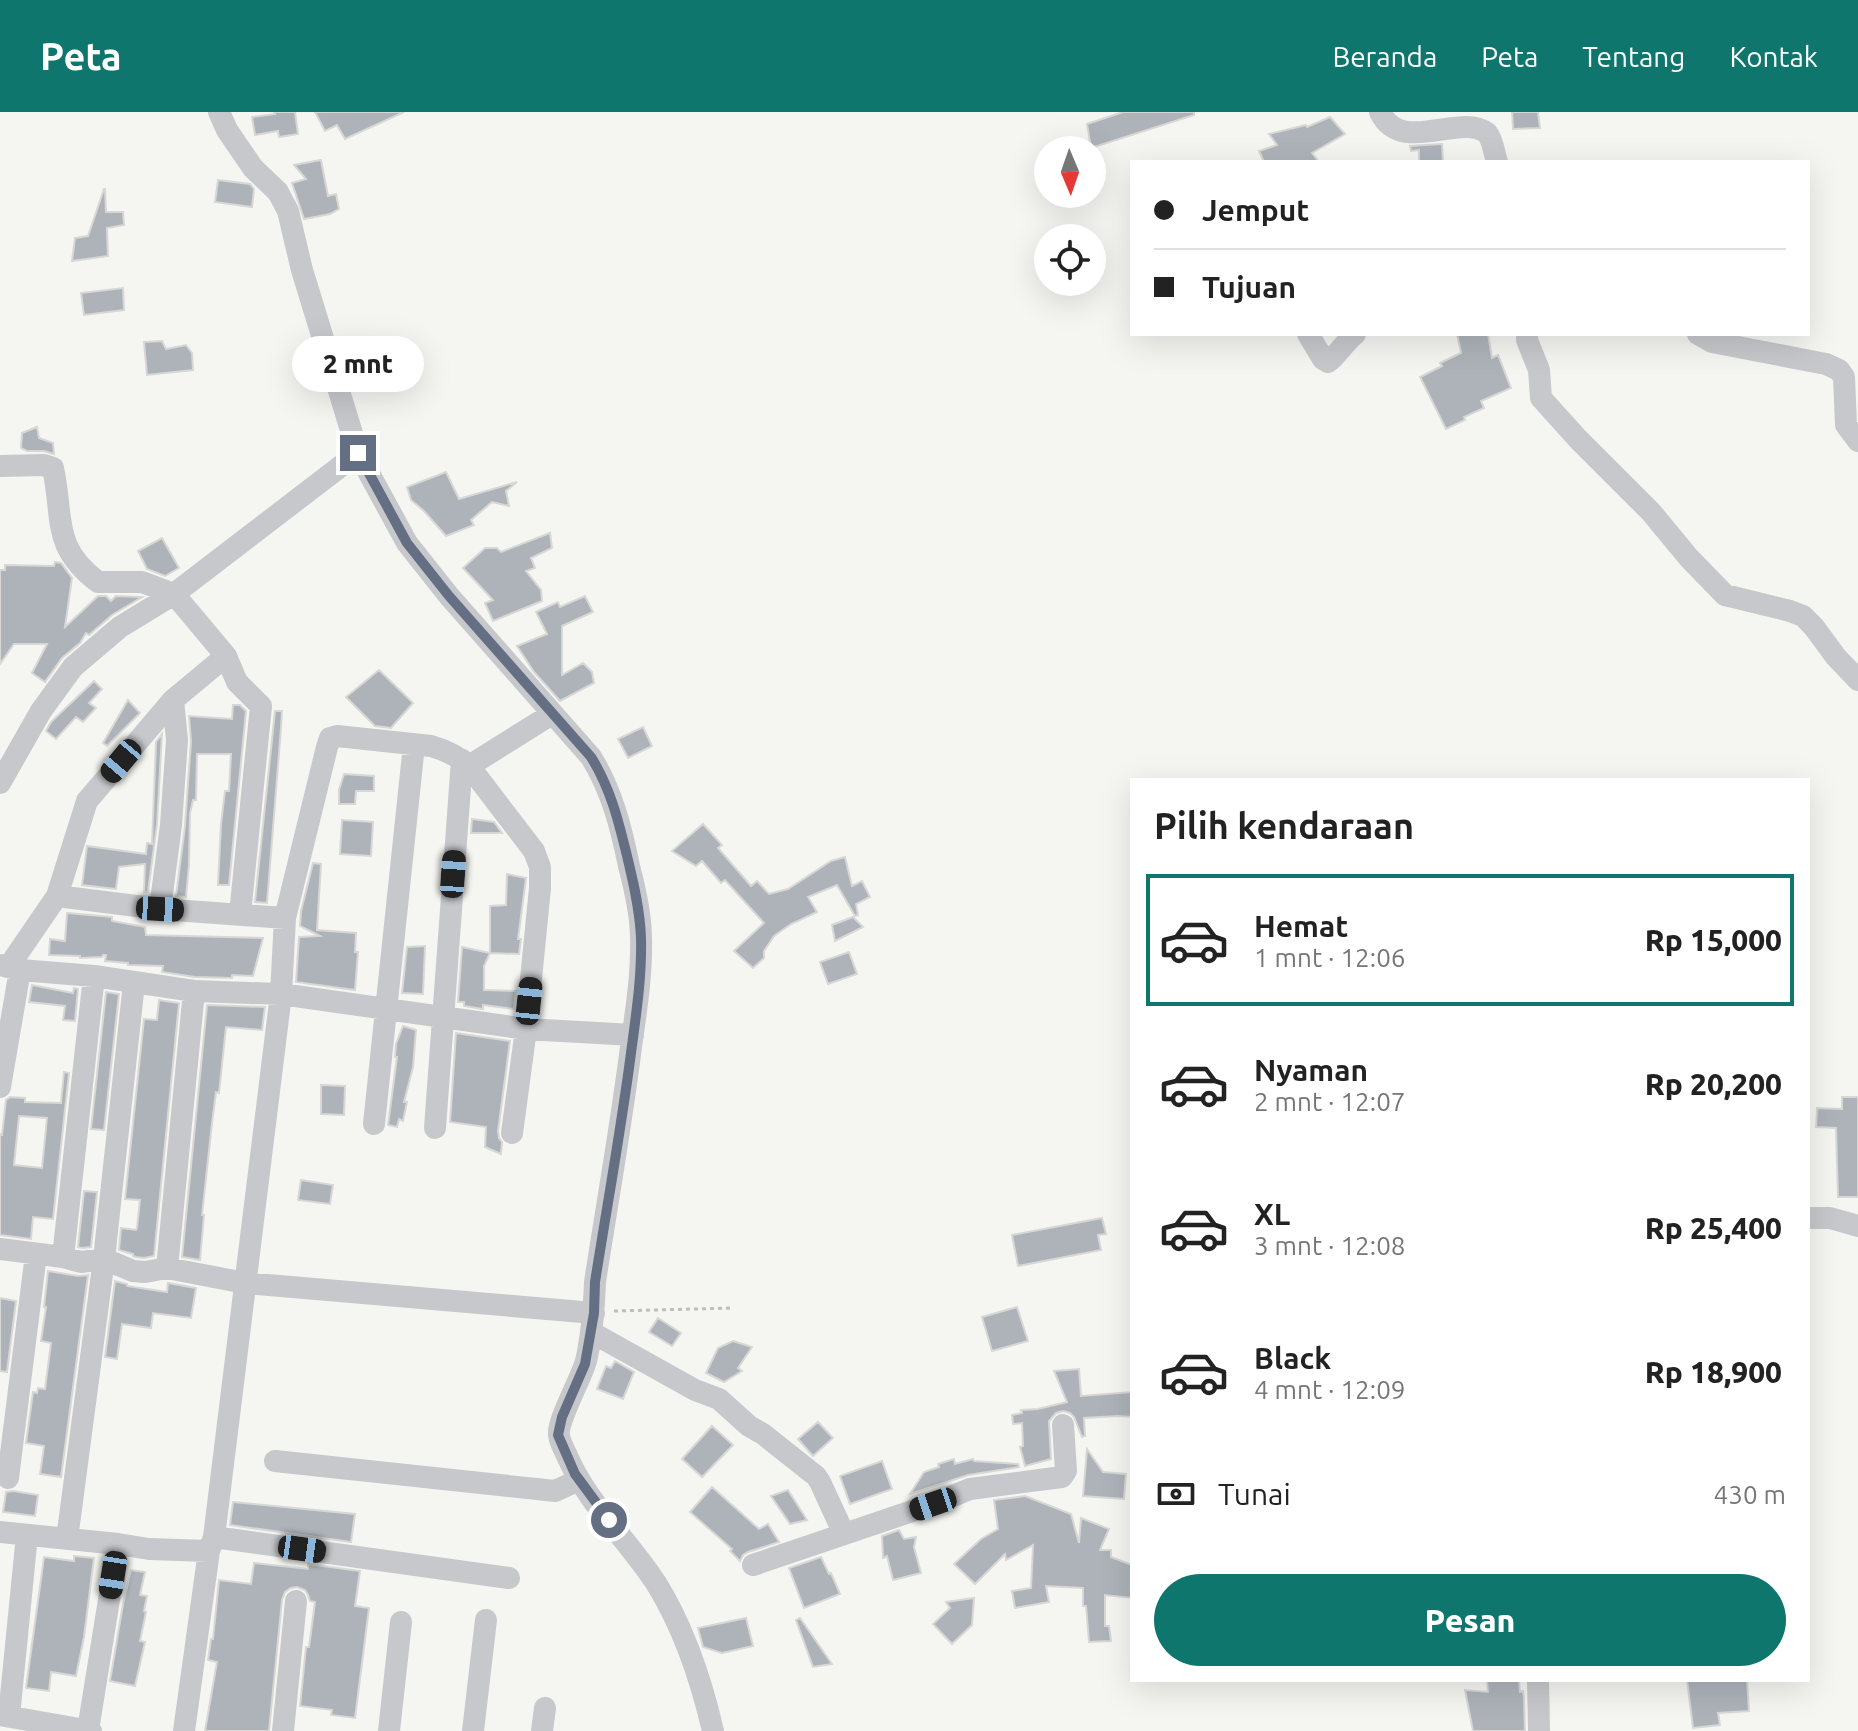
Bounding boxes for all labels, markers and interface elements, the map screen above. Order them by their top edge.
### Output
text: Peta [40,35,122,77]
text: Beranda [1332,41,1437,72]
text: Peta [1481,41,1538,72]
text: Tentang [1582,41,1685,72]
text: Kontak [1729,41,1818,72]
north arrow [1034,136,1106,208]
map controls [1034,136,1106,296]
text: Jemput [1202,193,1309,227]
button: locate [1034,224,1106,296]
text: Tujuan [1202,270,1296,304]
callout: 2 mnt [292,337,424,393]
text: 2 mnt [323,349,393,378]
route end [340,435,376,471]
car [96,735,146,787]
text: Pilih kendaraan [1154,805,1414,846]
car [439,849,467,899]
car [135,896,185,922]
icon: car [1158,904,1230,976]
text: Hemat [1254,909,1348,943]
text: Rp 15,000 [1645,923,1782,957]
text: 1 mnt · 12:06 [1254,943,1405,972]
car [515,976,543,1026]
icon: car [1158,1048,1230,1120]
text: Nyaman [1254,1053,1368,1087]
text: Rp 20,200 [1645,1067,1782,1101]
text: 2 mnt · 12:07 [1254,1087,1405,1116]
icon: car [1158,1192,1230,1264]
text: XL [1254,1197,1290,1231]
text: Rp 25,400 [1645,1211,1782,1245]
text: 3 mnt · 12:08 [1254,1231,1405,1260]
icon: car [1158,1336,1230,1408]
text: Black [1254,1341,1331,1375]
text: Rp 18,900 [1645,1355,1782,1389]
text: 4 mnt · 12:09 [1254,1375,1405,1404]
icon: cash [1154,1472,1198,1516]
text: Tunai [1218,1477,1291,1511]
text: 430 m [1714,1480,1786,1509]
car [906,1485,960,1523]
route start [591,1502,627,1538]
car [277,1534,327,1564]
car [97,1549,129,1601]
button: Pesan [1154,1574,1786,1666]

